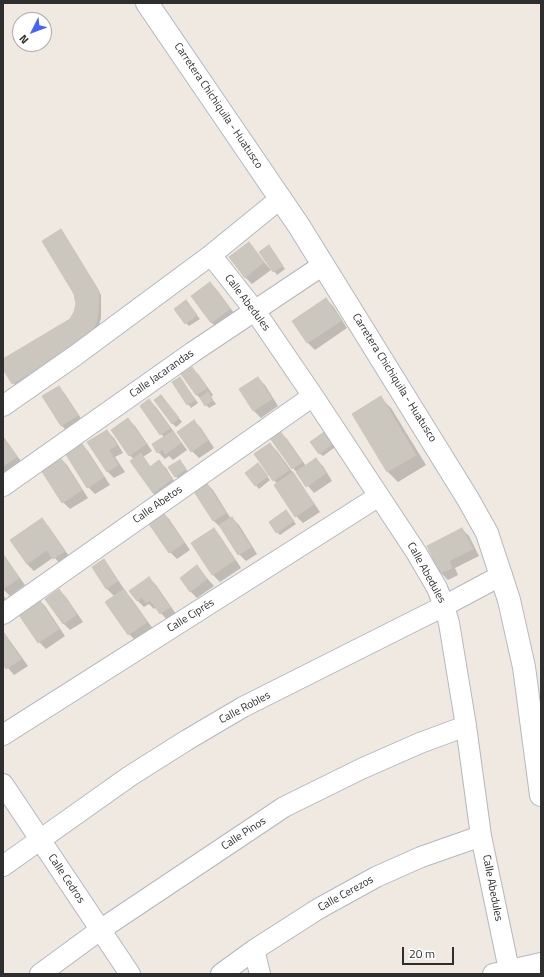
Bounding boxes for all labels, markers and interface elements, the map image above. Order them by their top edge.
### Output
north arrow [12,12,52,52]
text: N [15,31,32,48]
street label: Carretera Chichiquila - Huatusco [171,41,265,171]
street label: Calle Abedules [221,272,273,334]
street label: Carretera Chichiquila - Huatusco [349,311,439,445]
street label: Calle Jacarandas [127,347,197,401]
street label: Calle Abetos [131,483,185,527]
street label: Calle Abedules [404,540,448,606]
street label: Calle Ciprés [165,596,217,636]
street label: Calle Robles [217,689,273,727]
street label: Calle Pinos [219,815,269,853]
street label: Calle Cedros [45,852,87,906]
street label: Calle Abedules [479,854,505,922]
street label: Calle Cerezos [316,873,376,915]
scale bar [404,939,456,965]
text: 20 m [409,944,435,963]

